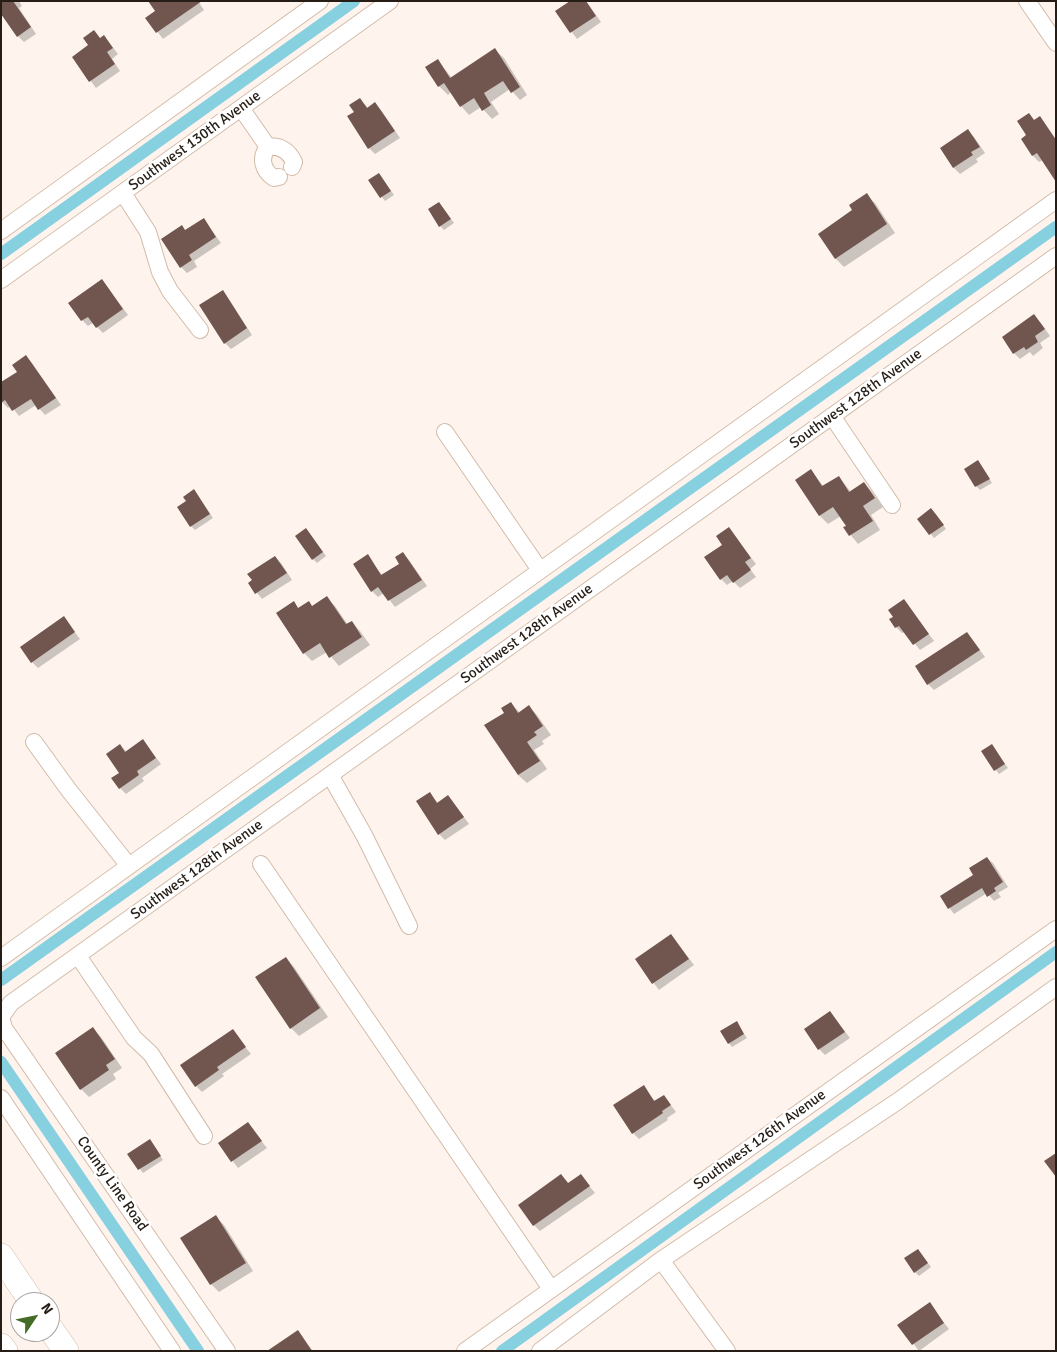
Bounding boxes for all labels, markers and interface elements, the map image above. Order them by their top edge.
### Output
street label: Southwest 130th Avenue [126,87,264,195]
street label: Southwest 128th Avenue [787,345,925,453]
street label: Southwest 128th Avenue [458,580,596,688]
street label: Southwest 128th Avenue [128,816,266,924]
street label: Southwest 126th Avenue [691,1086,829,1194]
street label: County Line Road [73,1133,151,1235]
north arrow [10,1292,60,1342]
text: N [37,1300,57,1318]

